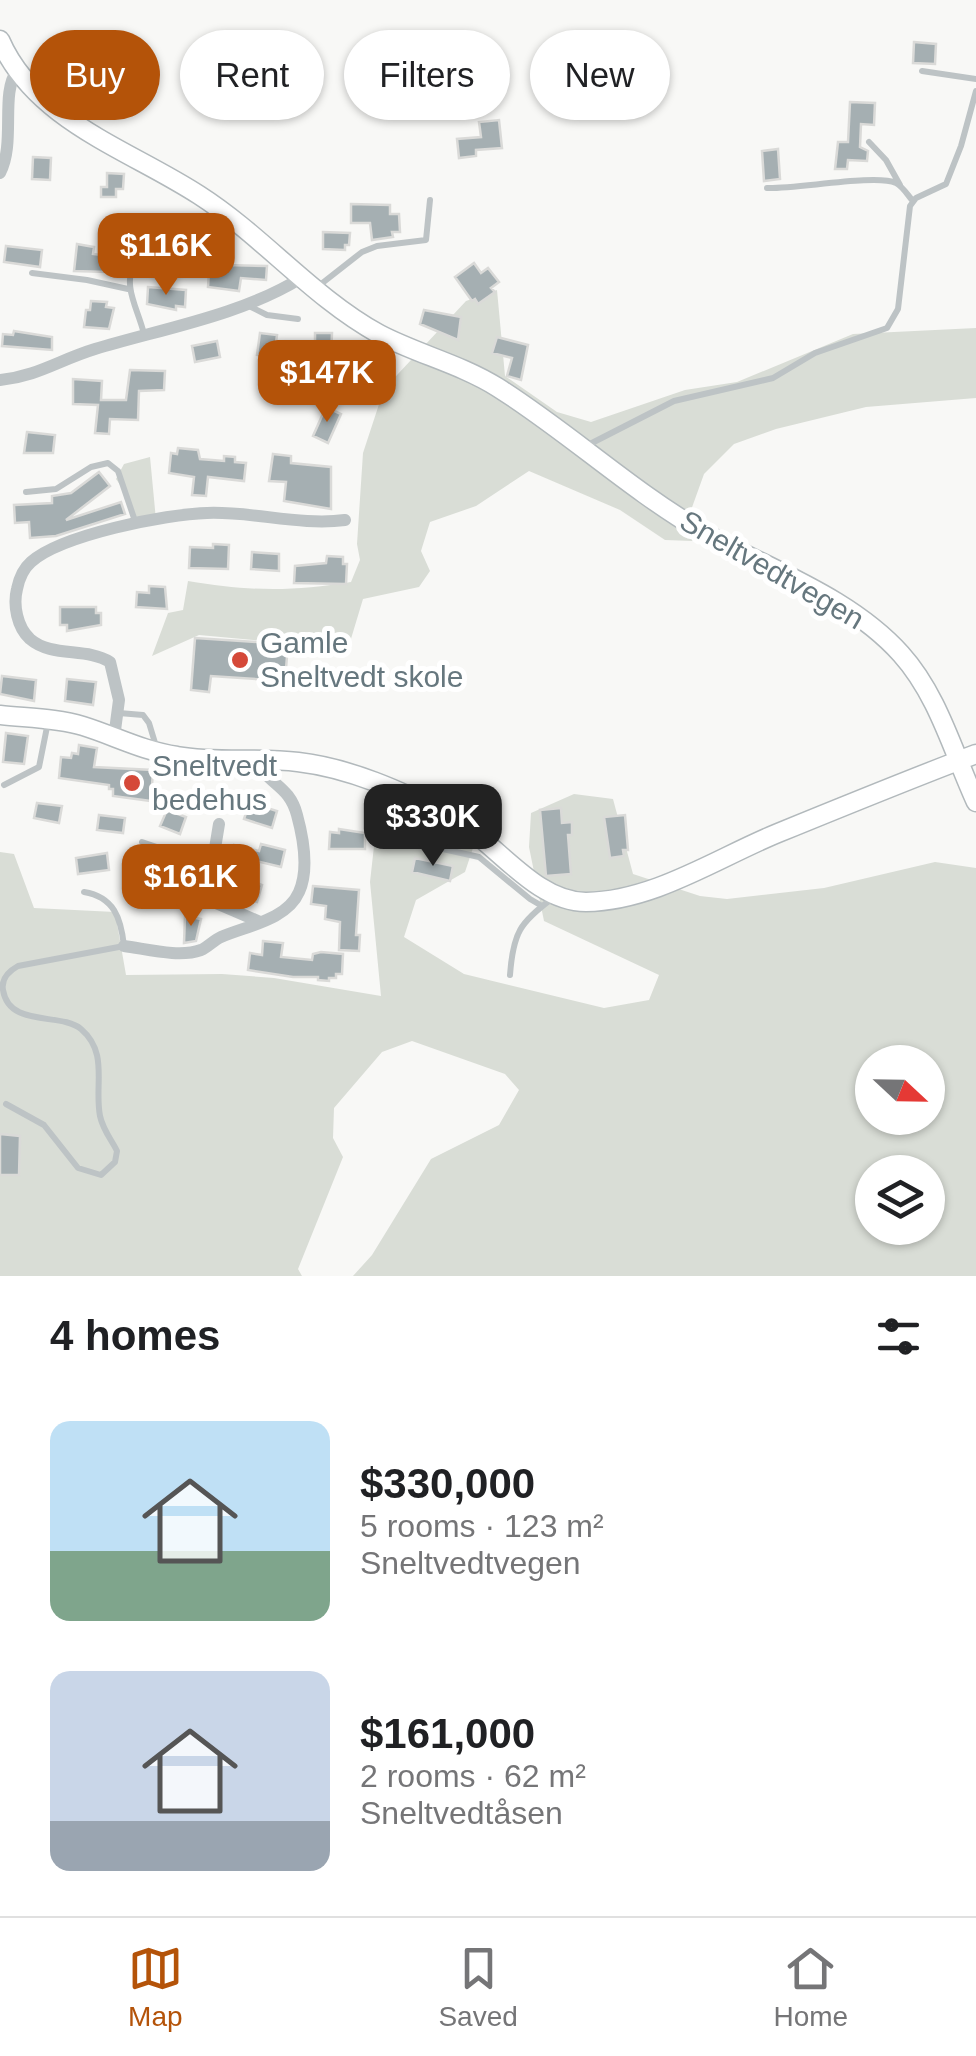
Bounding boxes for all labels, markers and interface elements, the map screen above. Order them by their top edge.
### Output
chip: Buy [30,30,160,120]
chip: Rent [180,30,324,120]
chip: Filters [344,30,510,120]
chip: New [530,30,670,120]
pin: $116K [96,213,236,298]
text: $116K [120,227,212,263]
pin: $147K [257,340,397,425]
text: $147K [280,354,374,390]
street label: Sneltvedtvegen [674,504,870,636]
place label: Gamle Sneltvedt skole [260,626,463,693]
marker: Gamle Sneltvedt skole [229,649,251,671]
place label: Sneltvedt bedehus [152,749,278,816]
marker: Sneltvedt bedehus [121,772,143,794]
pin: $330K [363,784,503,869]
text: $330K [386,798,480,834]
pin: $161K [121,844,261,929]
text: $161K [144,858,238,894]
north arrow [855,1045,945,1135]
map controls [855,1045,945,1245]
button: layers [855,1155,945,1245]
icon: filters [871,1309,926,1364]
text: 4 homes [50,1312,220,1359]
text: $330,000 [360,1460,535,1507]
icon: home [130,1461,250,1581]
text: 5 rooms · 123 m² [360,1508,604,1544]
text: Sneltvedtvegen [360,1545,581,1581]
text: $161,000 [360,1710,535,1757]
icon: home [130,1711,250,1831]
text: 2 rooms · 62 m² [360,1758,586,1794]
text: Sneltvedtåsen [360,1795,563,1831]
tab: Map [128,1941,183,2033]
tab: Saved [438,1941,518,2033]
tab: Home [773,1941,848,2033]

